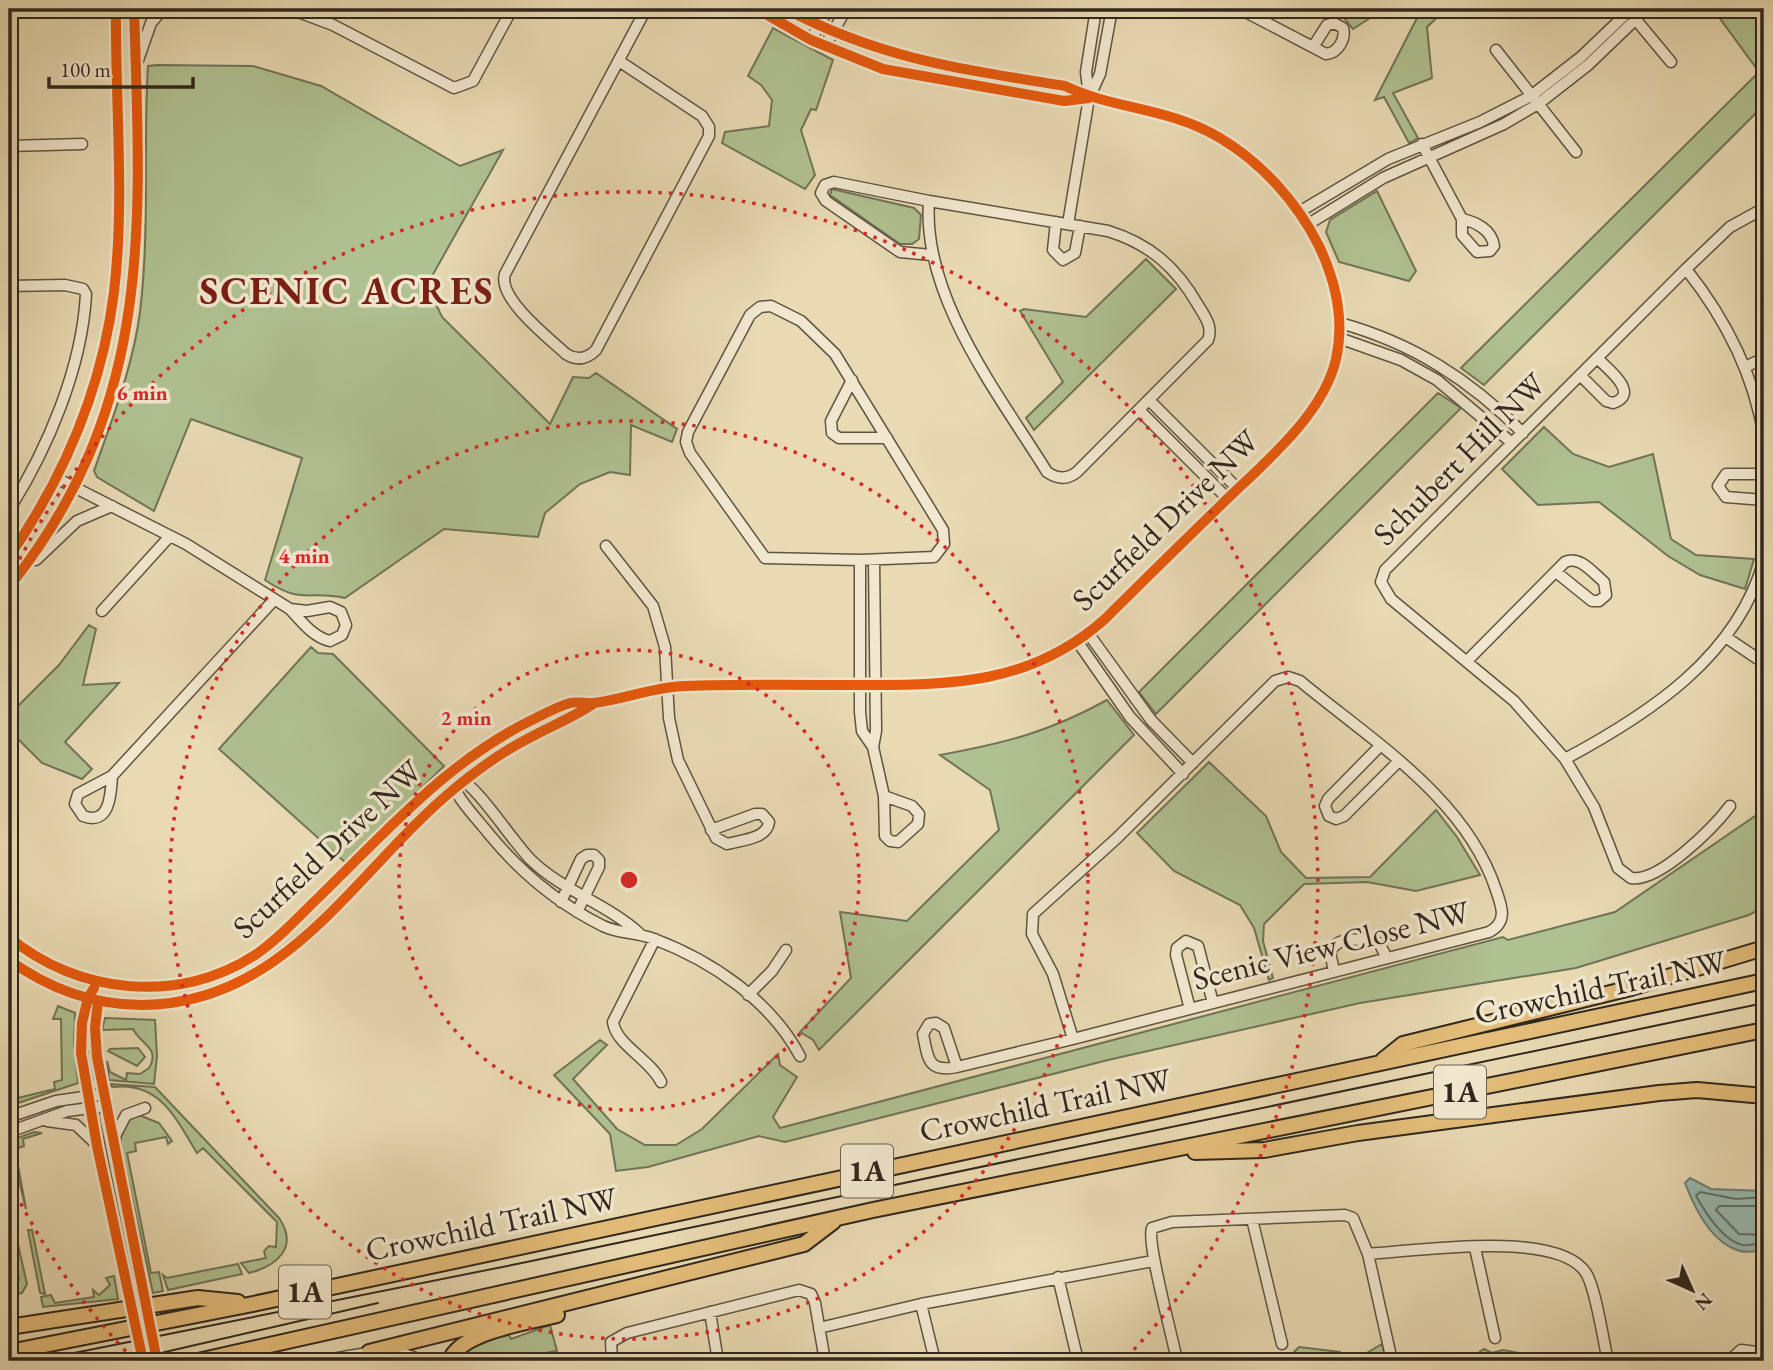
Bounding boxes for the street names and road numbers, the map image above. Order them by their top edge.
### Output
street label: Schubert Hill NW [1364,363,1555,554]
street label: Scurfield Drive NW [1063,420,1268,620]
street label: Scurfield Drive NW [223,750,431,948]
street label: Scenic View Close NW [1188,890,1474,1000]
street label: Crowchild Trail NW [1471,940,1730,1034]
street label: Crowchild Trail NW [916,1058,1175,1152]
road number: 1A [1434,1066,1486,1118]
road number: 1A [841,1144,893,1198]
street label: Crowchild Trail NW [362,1177,621,1271]
road number: 1A [279,1266,331,1318]

